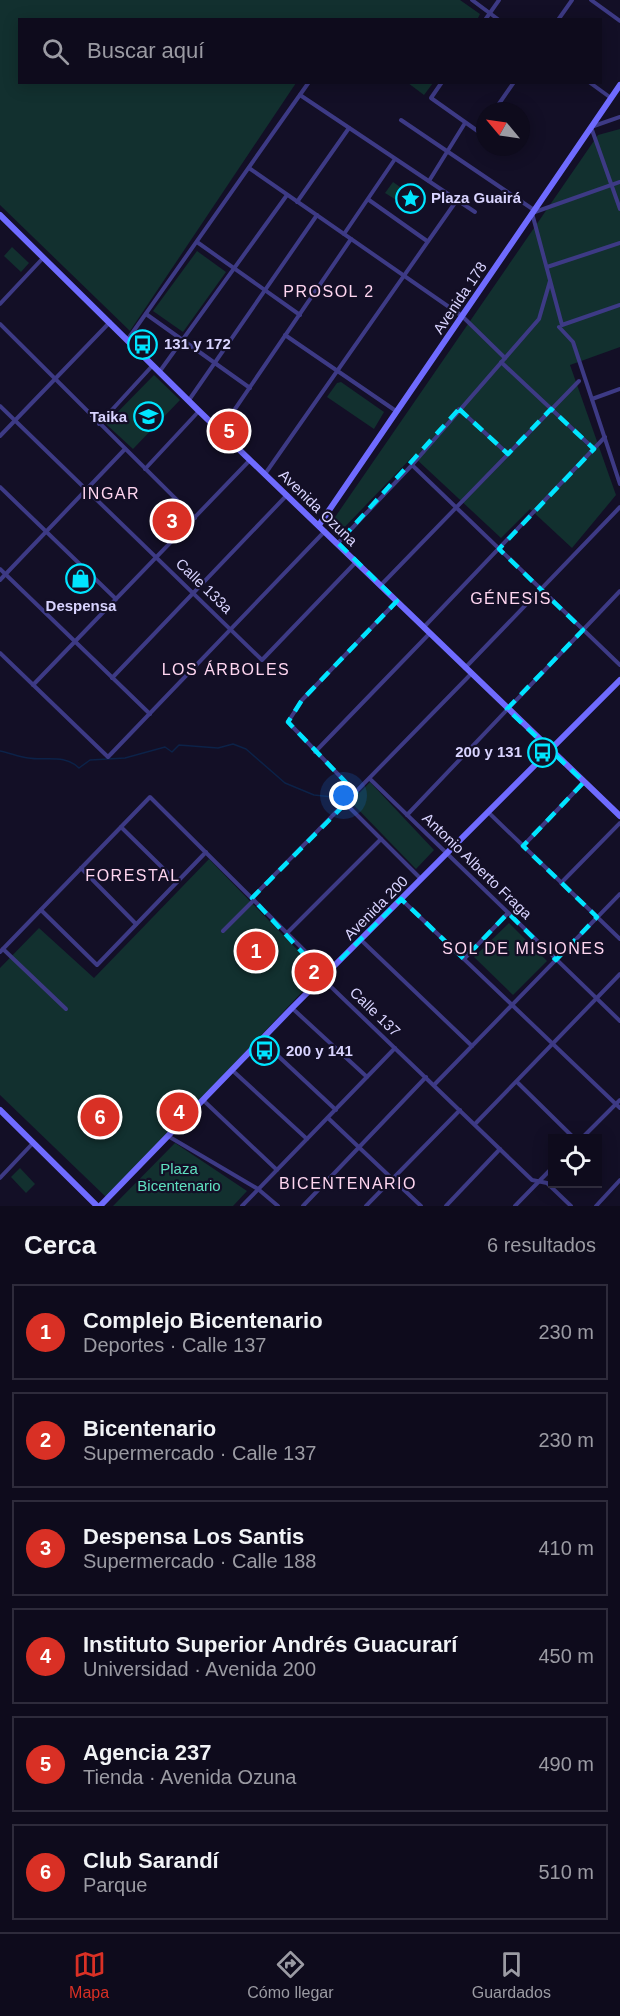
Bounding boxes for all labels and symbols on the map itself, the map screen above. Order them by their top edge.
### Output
north arrow [476,102,530,156]
place icon: Plaza Guairá [394,182,426,214]
place label: Plaza Guairá [431,189,522,206]
street label: Avenida 178 [429,259,490,337]
district label: PROSOL 2 [283,283,375,300]
bus stop icon: 131 y 172 [127,328,159,360]
place label: 131 y 172 [164,335,231,352]
school or university icon: Taika [132,401,164,433]
place label: Taika [90,408,128,425]
pin: 5 [210,408,248,454]
street label: Avenida Ozuna [276,466,362,550]
district label: INGAR [82,485,140,502]
pin: 3 [152,498,192,544]
street label: Calle 133a [173,555,237,617]
shop icon: Despensa [65,563,97,595]
district label: GÉNESIS [470,589,552,607]
place label: Despensa [46,597,117,614]
district label: LOS ÁRBOLES [162,660,290,678]
bus stop icon: 200 y 131 [527,736,559,768]
place label: 200 y 131 [455,743,522,760]
your location [329,781,358,810]
street label: Antonio Alberto Fraga [419,809,536,923]
district label: FORESTAL [85,867,181,884]
street label: Avenida 200 [340,872,411,943]
pin: 1 [236,928,276,974]
district label: SOL DE MISIONES [442,940,606,957]
pin: 2 [294,950,334,994]
street label: Calle 137 [347,984,404,1040]
bus stop icon: 200 y 141 [249,1035,281,1067]
place label: 200 y 141 [286,1042,353,1059]
pin: 4 [160,1090,198,1134]
pin: 6 [80,1094,120,1140]
park label: Plaza Bicentenario [137,1160,221,1194]
district label: BICENTENARIO [279,1175,417,1192]

